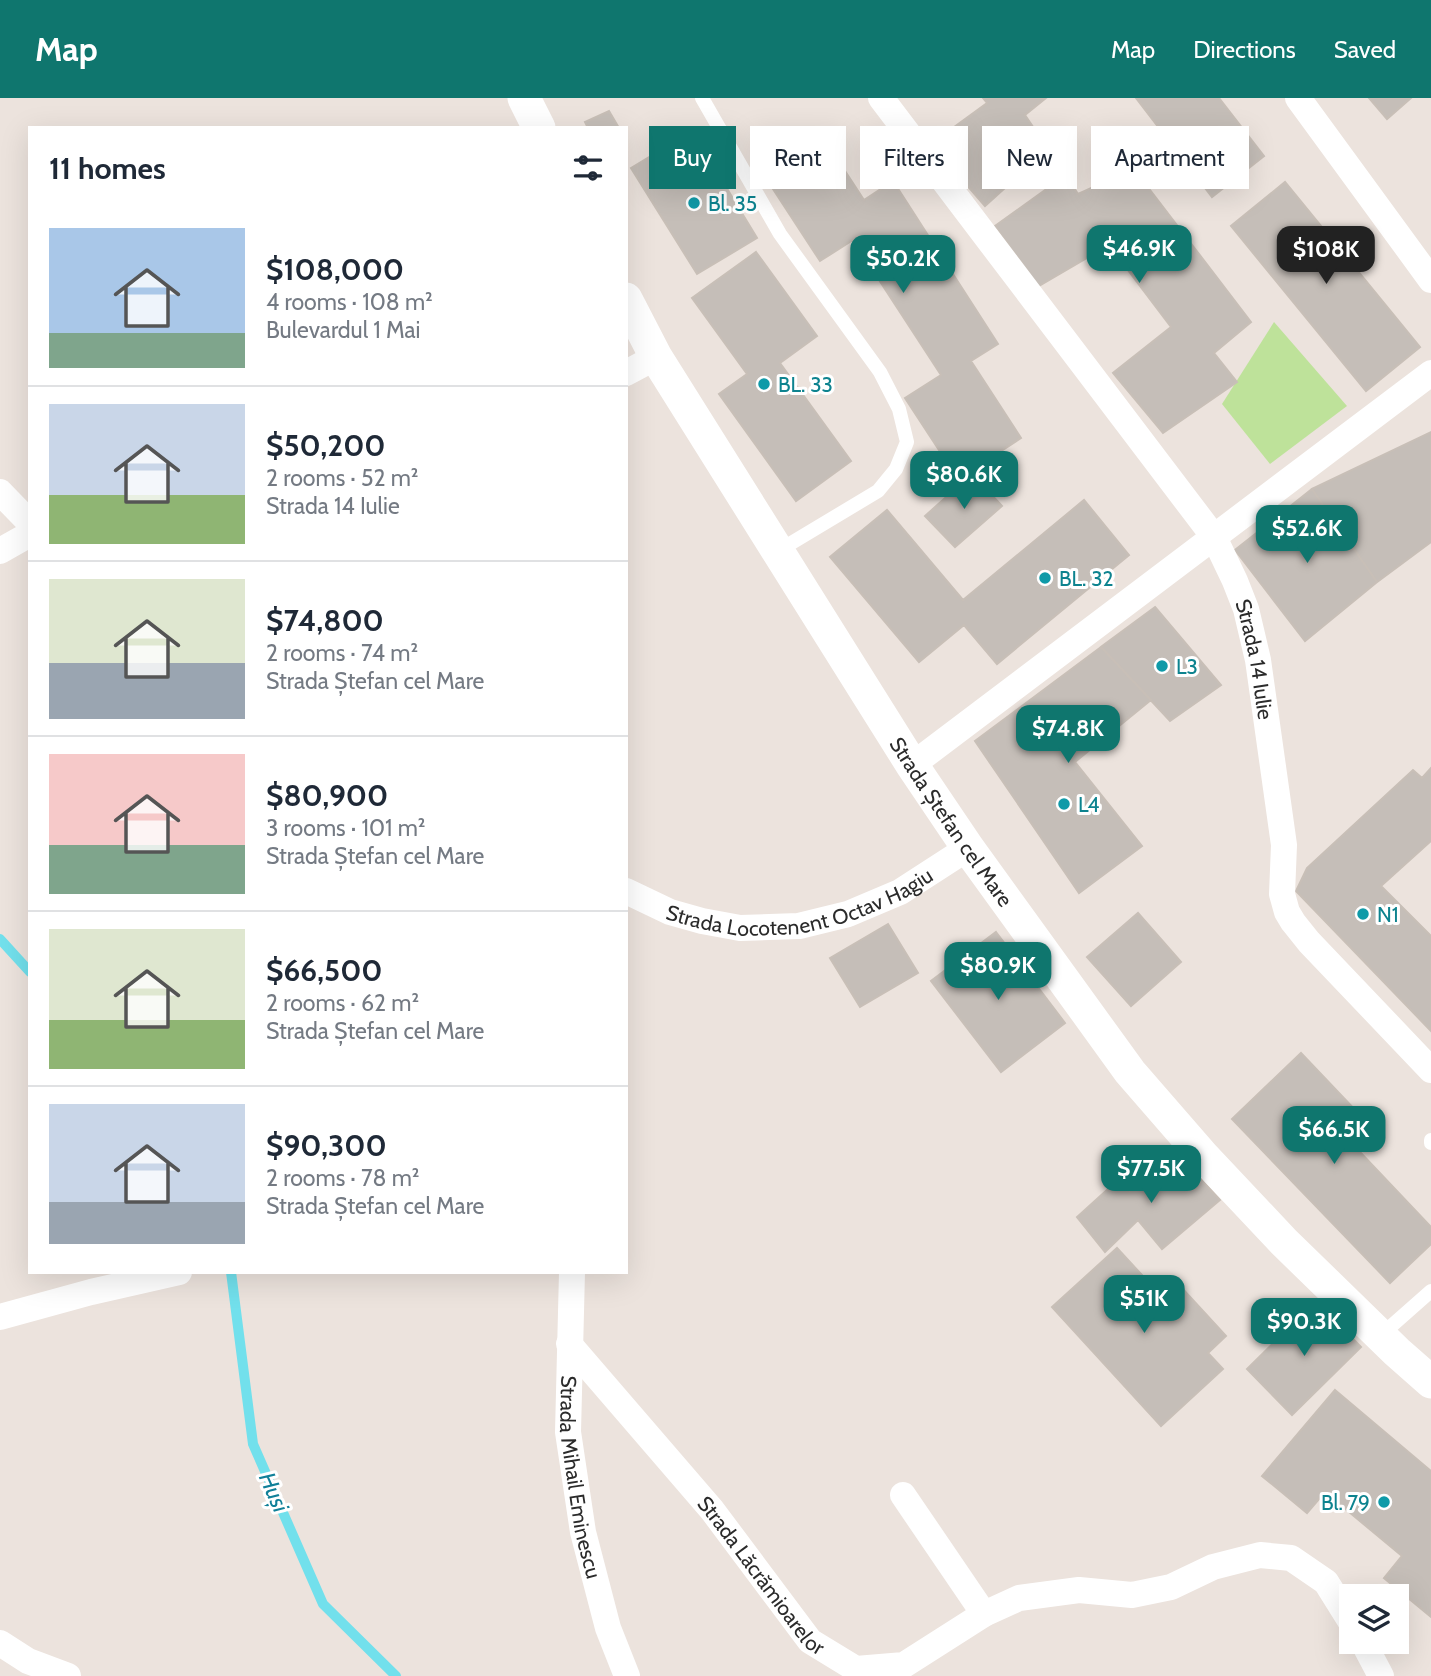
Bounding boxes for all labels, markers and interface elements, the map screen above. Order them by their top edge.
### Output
text: Map [35,29,98,69]
text: Map [1111,35,1155,64]
text: Directions [1193,35,1296,64]
text: Saved [1334,35,1396,64]
chip: Buy [649,126,736,189]
chip: Rent [750,126,846,189]
chip: Filters [860,126,968,189]
chip: New [982,126,1077,189]
chip: Apartment [1091,126,1249,189]
icon: filters [569,149,607,187]
text: 11 homes [49,150,166,187]
place label: Bl. 35 [708,191,757,216]
marker: Bl. 35 [686,195,702,211]
pin: $46.9K [1082,226,1196,285]
pin: $108K [1277,226,1375,286]
text: $46.9K [1103,234,1175,262]
text: $108K [1293,235,1359,263]
pin: $50.2K [846,236,960,295]
text: $50.2K [866,244,940,272]
text: $108,000 [266,251,404,288]
icon: home [105,256,189,340]
text: 4 rooms · 108 m² [266,288,433,316]
text: Bulevardul 1 Mai [266,316,420,344]
place label: BL. 33 [778,372,833,397]
marker: BL. 33 [756,376,772,392]
text: $50,200 [266,427,386,464]
icon: home [105,432,189,516]
pin: $80.6K [907,452,1021,511]
text: $80.6K [926,460,1002,488]
text: 2 rooms · 52 m² [266,464,419,492]
text: Strada 14 Iulie [266,492,400,520]
pin: $52.6K [1250,505,1364,565]
text: $52.6K [1272,514,1342,542]
place label: BL. 32 [1059,566,1114,591]
marker: BL. 32 [1037,570,1053,586]
street label: Strada 14 Iulie [1231,595,1279,721]
text: $74,800 [266,602,384,639]
icon: home [105,607,189,691]
text: 2 rooms · 74 m² [266,639,418,667]
place label: L3 [1176,654,1198,679]
marker: L3 [1154,658,1170,674]
text: Strada Ștefan cel Mare [266,667,484,695]
pin: $74.8K [1011,706,1125,765]
text: $74.8K [1032,714,1104,742]
street label: Strada Ștefan cel Mare [885,732,1019,911]
text: $80,900 [266,777,388,814]
icon: home [105,782,189,866]
place label: L4 [1078,792,1099,817]
marker: L4 [1056,796,1072,812]
text: 3 rooms · 101 m² [266,814,425,842]
text: Strada Ștefan cel Mare [266,842,484,870]
street label: Strada Locotenent Octav Hagiu [664,862,937,941]
place label: N1 [1377,902,1399,927]
marker: N1 [1355,906,1371,922]
pin: $80.9K [941,942,1055,1002]
text: $80.9K [960,951,1036,979]
text: $66,500 [266,952,383,989]
icon: home [105,957,189,1041]
text: 2 rooms · 62 m² [266,989,419,1017]
text: Strada Ștefan cel Mare [266,1017,484,1045]
pin: $66.5K [1277,1107,1391,1166]
text: $66.5K [1298,1115,1370,1143]
text: $90,300 [266,1127,387,1164]
icon: home [105,1132,189,1216]
pin: $77.5K [1094,1146,1208,1205]
text: $77.5K [1117,1154,1185,1182]
text: 2 rooms · 78 m² [266,1164,420,1192]
text: Strada Ștefan cel Mare [266,1192,484,1220]
pin: $51K [1103,1276,1185,1335]
text: $51K [1120,1284,1168,1312]
pin: $90.3K [1247,1298,1361,1358]
text: $90.3K [1267,1307,1341,1335]
street label: Strada Mihail Eminescu [555,1375,607,1581]
water label: Huși [253,1468,296,1517]
place label: Bl. 79 [1321,1490,1370,1515]
street label: Strada Lăcrămioarelor [693,1491,830,1660]
marker: Bl. 79 [1376,1494,1392,1510]
map controls [1339,1584,1409,1654]
button: layers [1339,1584,1409,1654]

